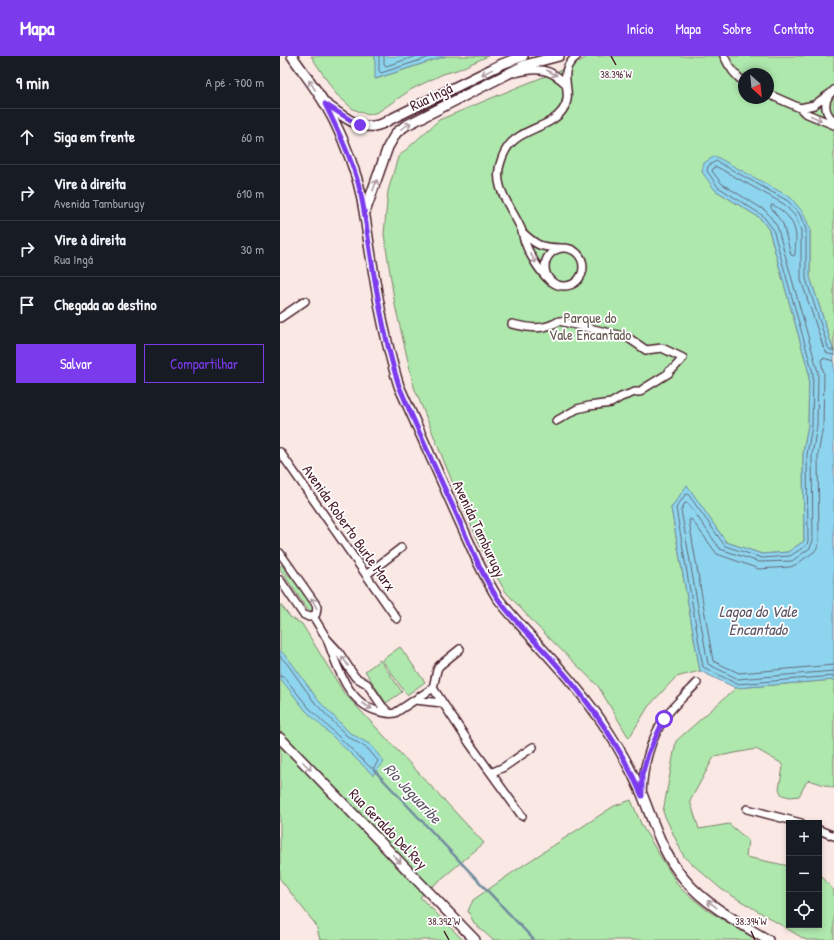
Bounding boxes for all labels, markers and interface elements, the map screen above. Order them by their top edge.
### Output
text: Mapa [20,15,54,41]
text: Início [627,19,653,38]
text: Mapa [675,19,701,38]
text: Sobre [723,19,752,38]
text: Contato [774,19,814,38]
text: 38.396°W [600,68,633,81]
north arrow [738,68,774,104]
one-way arrow [481,69,493,76]
one-way arrow [545,70,557,78]
text: 9 min [16,71,49,94]
text: A pé · 700 m [205,73,264,91]
street label: Rua Ingá [406,77,456,116]
one-way arrow [308,79,316,90]
one-way arrow [810,114,822,122]
route end [351,116,369,134]
one-way arrow [400,121,412,129]
icon: ahead [16,126,38,148]
text: Siga em frente [54,126,135,147]
text: 60 m [241,128,264,146]
text: Vire à direita [54,173,126,194]
one-way arrow [371,180,379,192]
icon: right [16,182,38,204]
text: 610 m [236,184,264,202]
text: Avenida Tamburugy [54,194,145,212]
text: Vire à direita [54,229,126,250]
icon: right [16,238,38,260]
text: 30 m [241,240,264,258]
text: Rua Ingá [54,250,93,268]
one-way arrow [530,252,538,264]
icon: arrive [16,294,38,316]
text: Chegada ao destino [54,294,157,315]
park label: Parque do Vale Encantado [549,307,631,345]
button: Salvar [16,344,136,383]
button: Compartilhar [144,344,264,383]
street label: Avenida Roberto Burle Marx [298,460,401,595]
street label: Avenida Tamburugy [448,477,511,581]
one-way arrow [310,597,317,609]
water label: Lagoa do Vale Encantado [719,600,798,640]
one-way arrow [341,656,349,667]
one-way arrow [361,702,373,710]
route start [655,710,673,728]
water label: Rio Jaguaribe [379,758,447,829]
one-way arrow [302,761,312,771]
street label: Rua Geraldo Del'Rey [344,784,432,874]
map controls [786,820,822,928]
button: + [786,820,822,856]
one-way arrow [392,854,402,864]
button: − [786,856,822,892]
button: locate [786,892,822,928]
one-way arrow [706,900,717,908]
text: 38.392°W [428,915,461,928]
text: 38.394°W [735,915,767,928]

